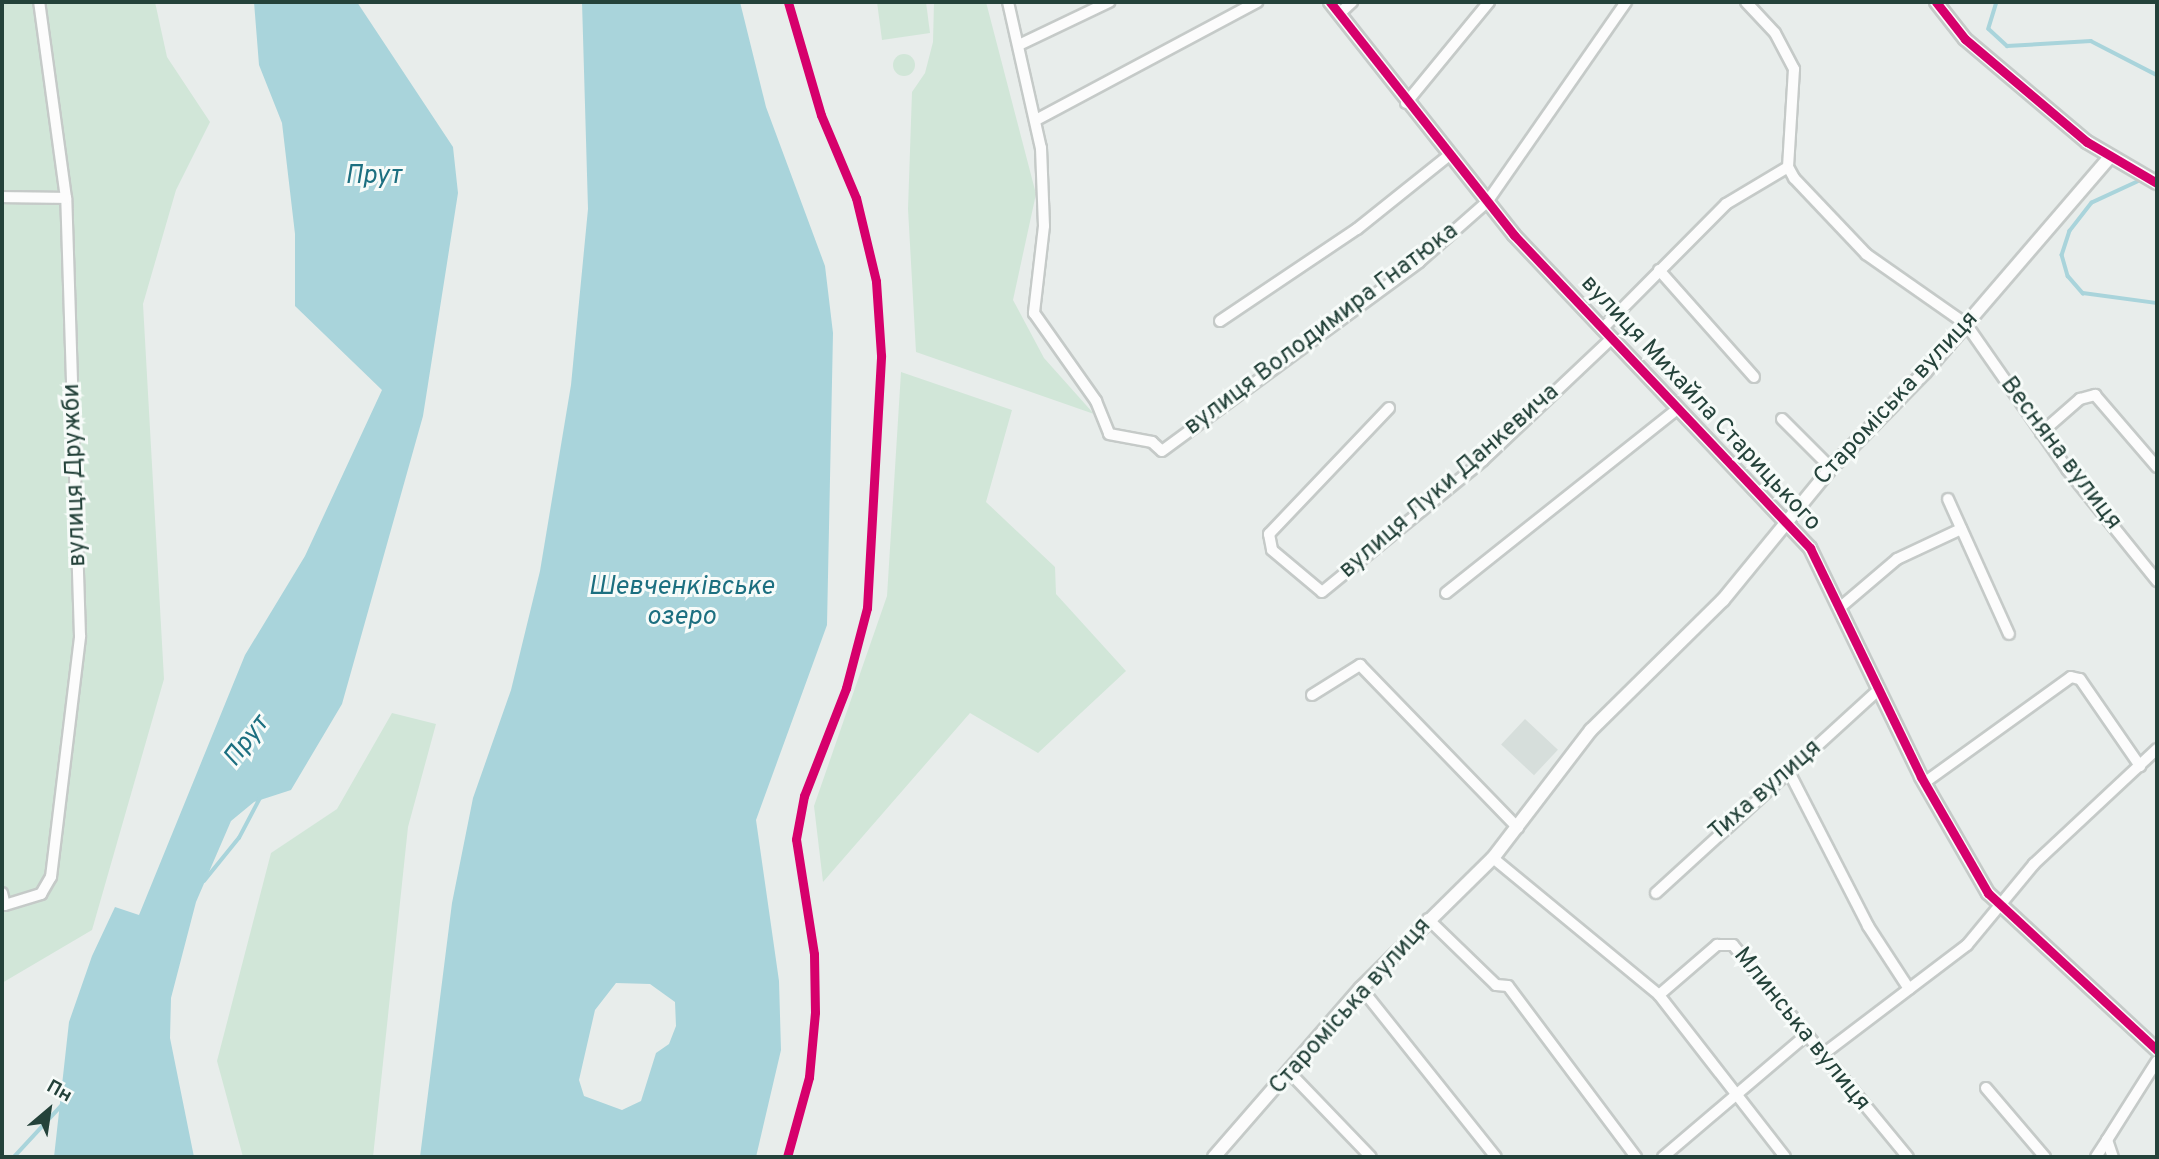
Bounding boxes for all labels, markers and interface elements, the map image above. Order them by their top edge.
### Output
water label: Прут [345,161,401,193]
street label: вулиця Володимира Гнатюка [1180,218,1464,442]
street label: вулиця Михайла Старицького [1574,270,1826,538]
street label: Староміська вулиця [1809,306,1985,492]
street label: Весняна вулиця [1993,372,2127,536]
street label: вулиця Луки Данкевича [1334,379,1566,585]
street label: вулиця Дружби [58,383,94,567]
water label: Шевченківське озеро [588,572,774,634]
water label: Прут [218,710,276,774]
street label: Тиха вулиця [1704,734,1828,848]
street label: Староміська вулиця [1264,913,1438,1101]
street label: Млинська вулиця [1726,942,1876,1118]
north arrow [14,1075,84,1145]
text: Пн [42,1075,76,1108]

